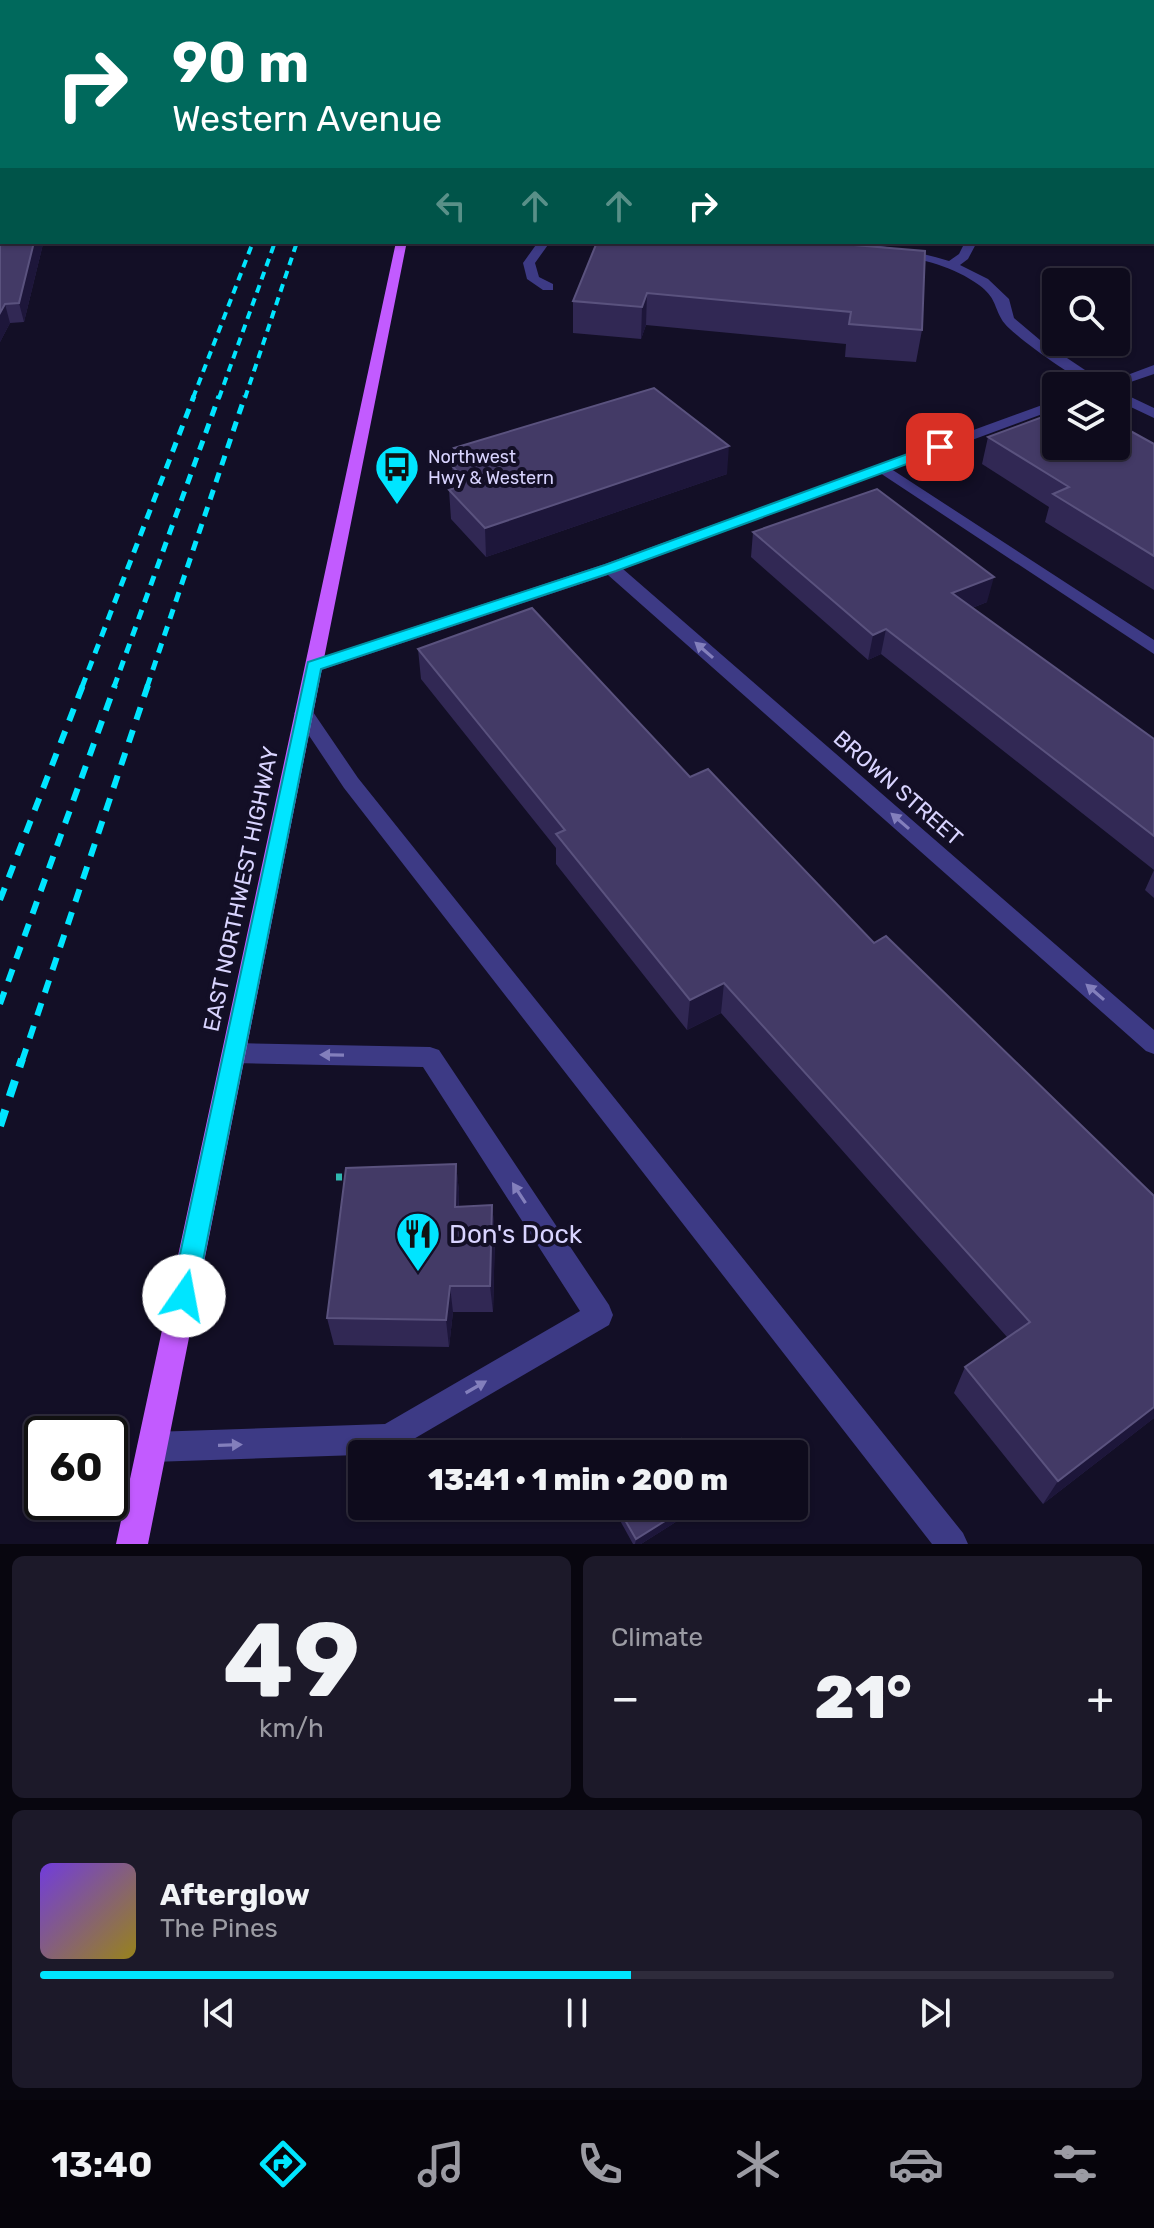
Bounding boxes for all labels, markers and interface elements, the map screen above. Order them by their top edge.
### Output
text: 90 m [172,30,309,96]
icon: right [40,32,144,136]
text: Western Avenue [172,97,442,140]
icon: left [429,184,473,228]
icon: ahead [513,184,557,228]
icon: ahead [597,184,641,228]
icon: right [681,184,725,228]
map controls [1042,268,1130,460]
button: search [1042,268,1130,356]
button: layers [1042,372,1130,460]
pin [906,413,974,481]
icon: arrive [918,425,962,469]
bus stop icon: Northwest Hwy & Western [373,443,421,506]
place label: Northwest Hwy & Western [428,446,554,489]
one-way arrow [695,641,714,659]
street label: BROWN STREET [828,725,968,852]
street label: EAST NORTHWEST HIGHWAY [198,744,284,1034]
one-way arrow [890,813,910,830]
one-way arrow [1086,984,1105,1002]
one-way arrow [319,1049,344,1061]
one-way arrow [512,1182,527,1204]
restaurant icon: Don's Dock [394,1210,442,1273]
place label: Don's Dock [449,1219,583,1250]
position arrow [142,1254,226,1338]
one-way arrow [465,1380,487,1394]
speed limit sign: 60 [24,1416,128,1520]
one-way arrow [218,1438,243,1451]
text: 13:41 · 1 min · 200 m [428,1462,728,1498]
text: 49 [223,1599,360,1722]
text: Climate [611,1622,703,1653]
text: 21° [814,1662,912,1733]
text: − [611,1672,640,1724]
text: + [1087,1672,1114,1724]
text: km/h [259,1713,324,1744]
text: Afterglow [160,1877,310,1913]
text: The Pines [160,1913,278,1944]
icon: previous [197,1991,241,2035]
icon: pause [555,1991,599,2035]
icon: next [913,1991,957,2035]
icon: directions [255,2136,311,2192]
icon: music [413,2136,469,2192]
icon: phone [572,2136,628,2192]
icon: climate [730,2136,786,2192]
icon: car [888,2136,944,2192]
icon: filters [1047,2136,1103,2192]
text: 13:40 [51,2143,152,2186]

